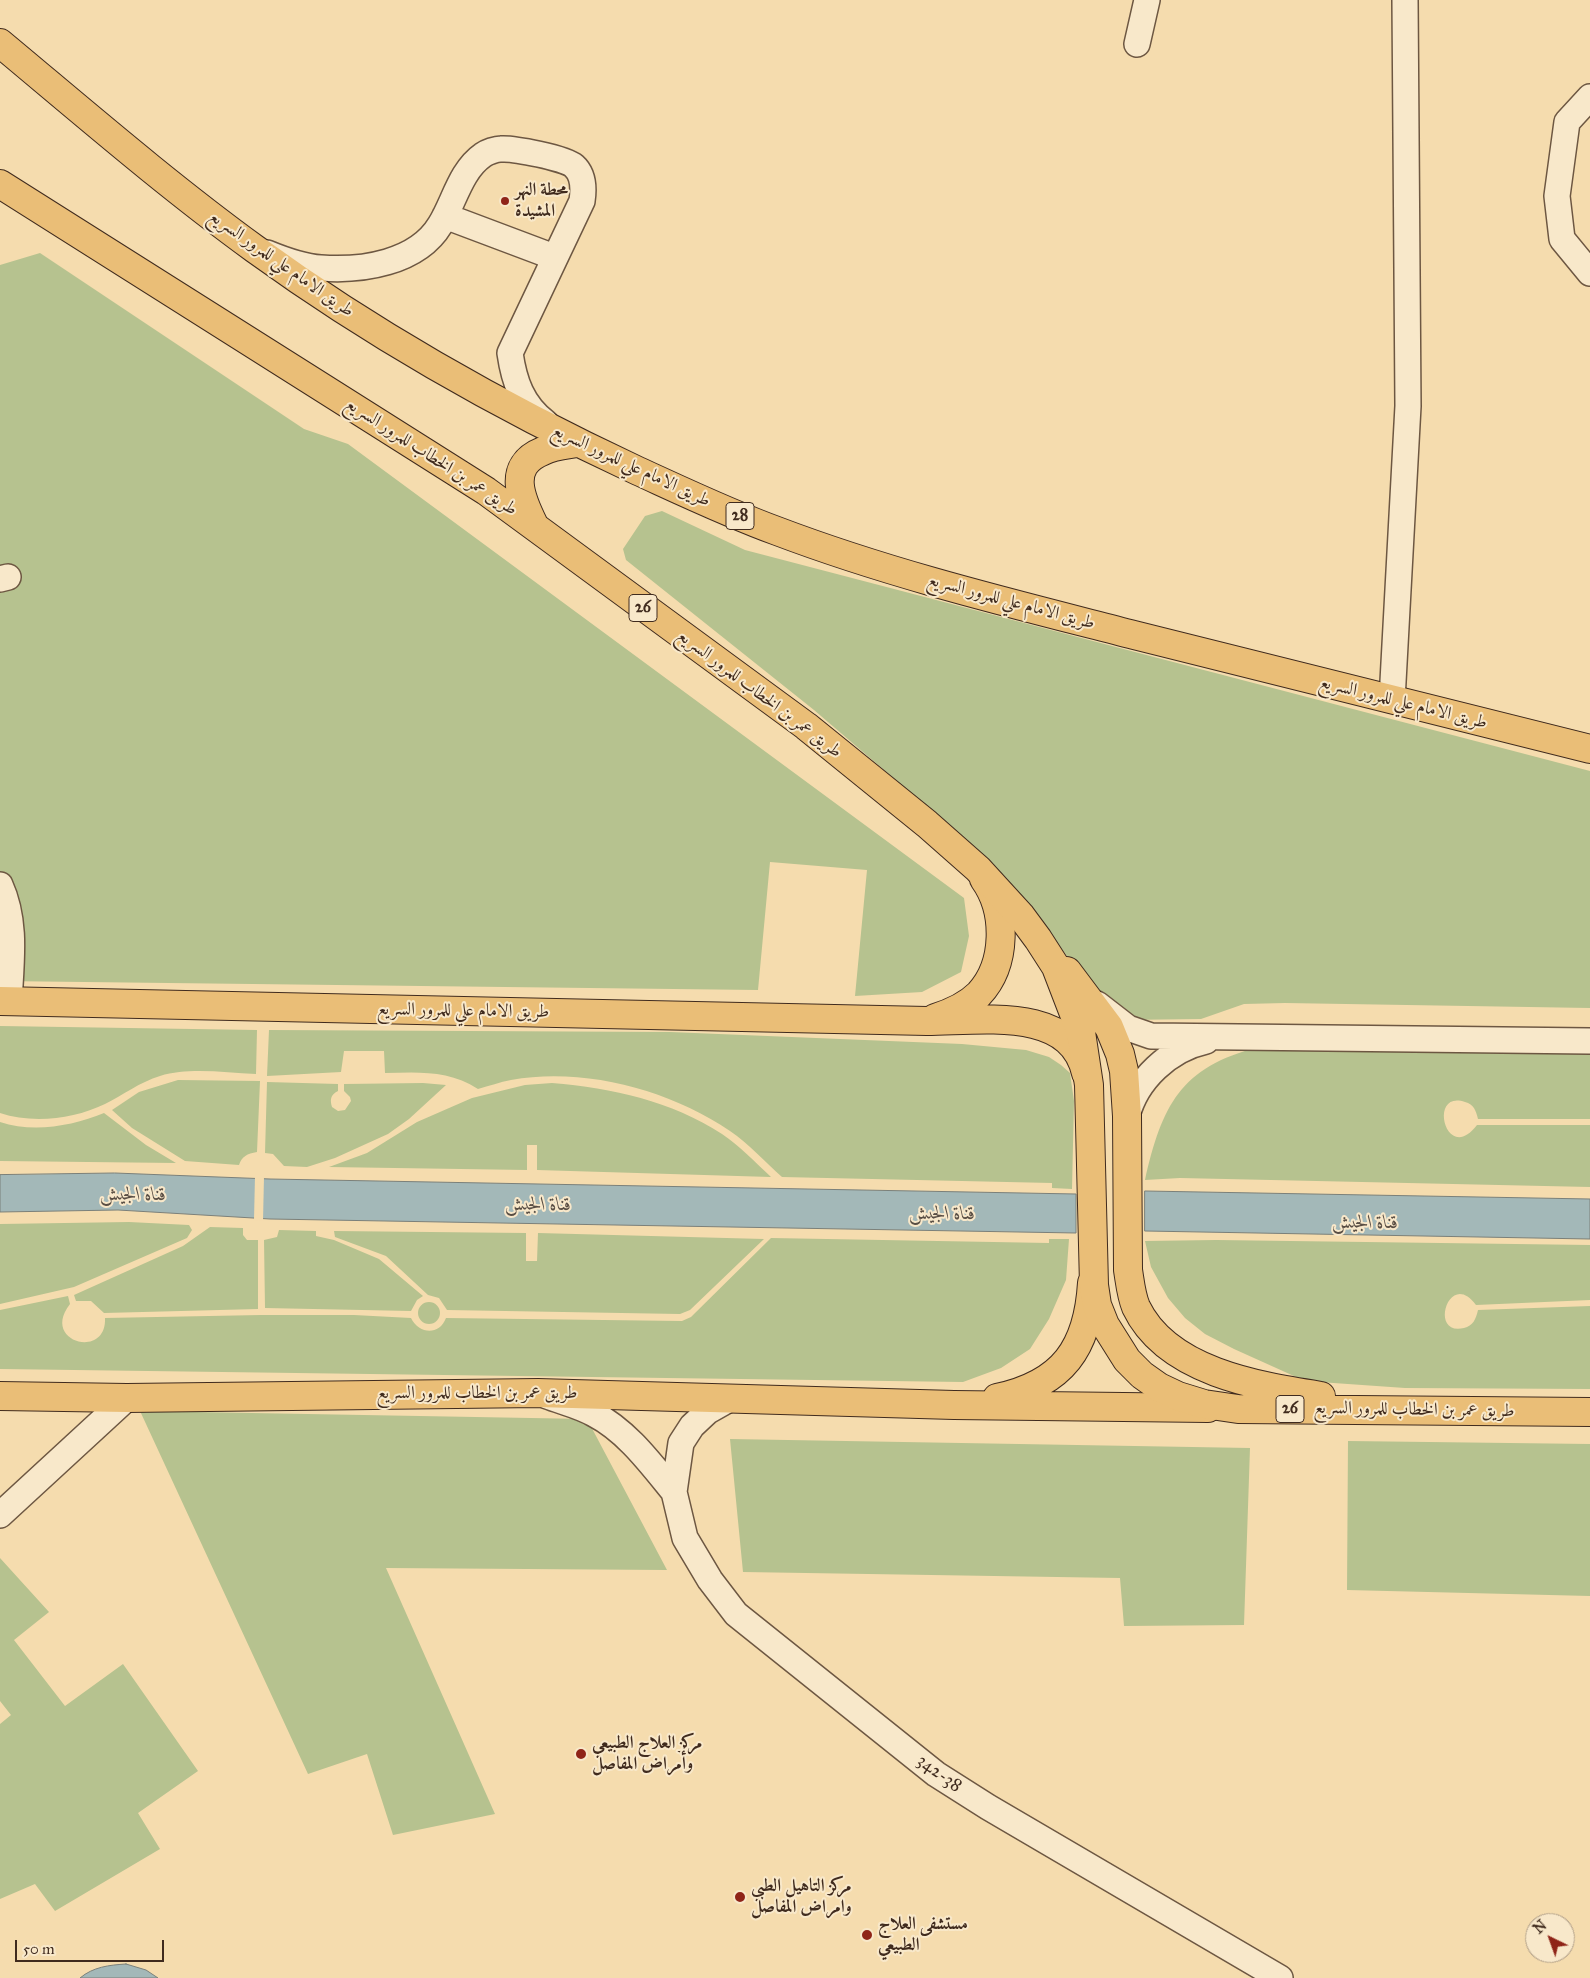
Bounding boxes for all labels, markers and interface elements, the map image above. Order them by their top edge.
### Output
place label: محطة النهر المشيدة [515,180,568,222]
marker: محطة النهر المشيدة [499,195,511,207]
street label: طريق الامام علي للمرور السريع [204,206,358,322]
street label: طريق عمر بن الخطاب للمرور السريع [341,393,521,521]
street label: طريق الامام علي للمرور السريع [548,420,714,512]
road number: 28 [726,502,754,530]
street label: طريق الامام علي للمرور السريع [925,569,1097,635]
road number: 26 [629,594,657,622]
street label: طريق عمر بن الخطاب للمرور السريع [672,625,846,763]
street label: طريق الامام علي للمرور السريع [1317,672,1489,734]
street label: طريق الامام علي للمرور السريع [377,999,549,1023]
water label: قناة الجيش [99,1183,167,1207]
water label: قناة الجيش [504,1193,572,1217]
water label: قناة الجيش [908,1202,976,1226]
water label: قناة الجيش [1331,1211,1399,1235]
street label: طريق عمر بن الخطاب للمرور السريع [377,1383,577,1405]
road number: 26 [1276,1396,1304,1422]
street label: طريق عمر بن الخطاب للمرور السريع [1313,1397,1515,1423]
place label: مركز العلاج الطبيعي وأمراض المفاصل [592,1733,702,1776]
marker: مركز العلاج الطبيعي وأمراض المفاصل [574,1747,588,1761]
street label: 342-38 [912,1750,966,1798]
place label: مركز التاهيل الطبي وامراض المفاصل [751,1876,852,1918]
marker: مركز التاهيل الطبي وامراض المفاصل [733,1890,747,1904]
north arrow [1525,1913,1575,1963]
place label: مستشفى العلاج الطبيعي [878,1914,968,1956]
text: N [1530,1917,1550,1938]
marker: مستشفى العلاج الطبيعي [860,1928,874,1942]
scale bar [18,1930,166,1962]
text: 50 m [23,1940,55,1958]

